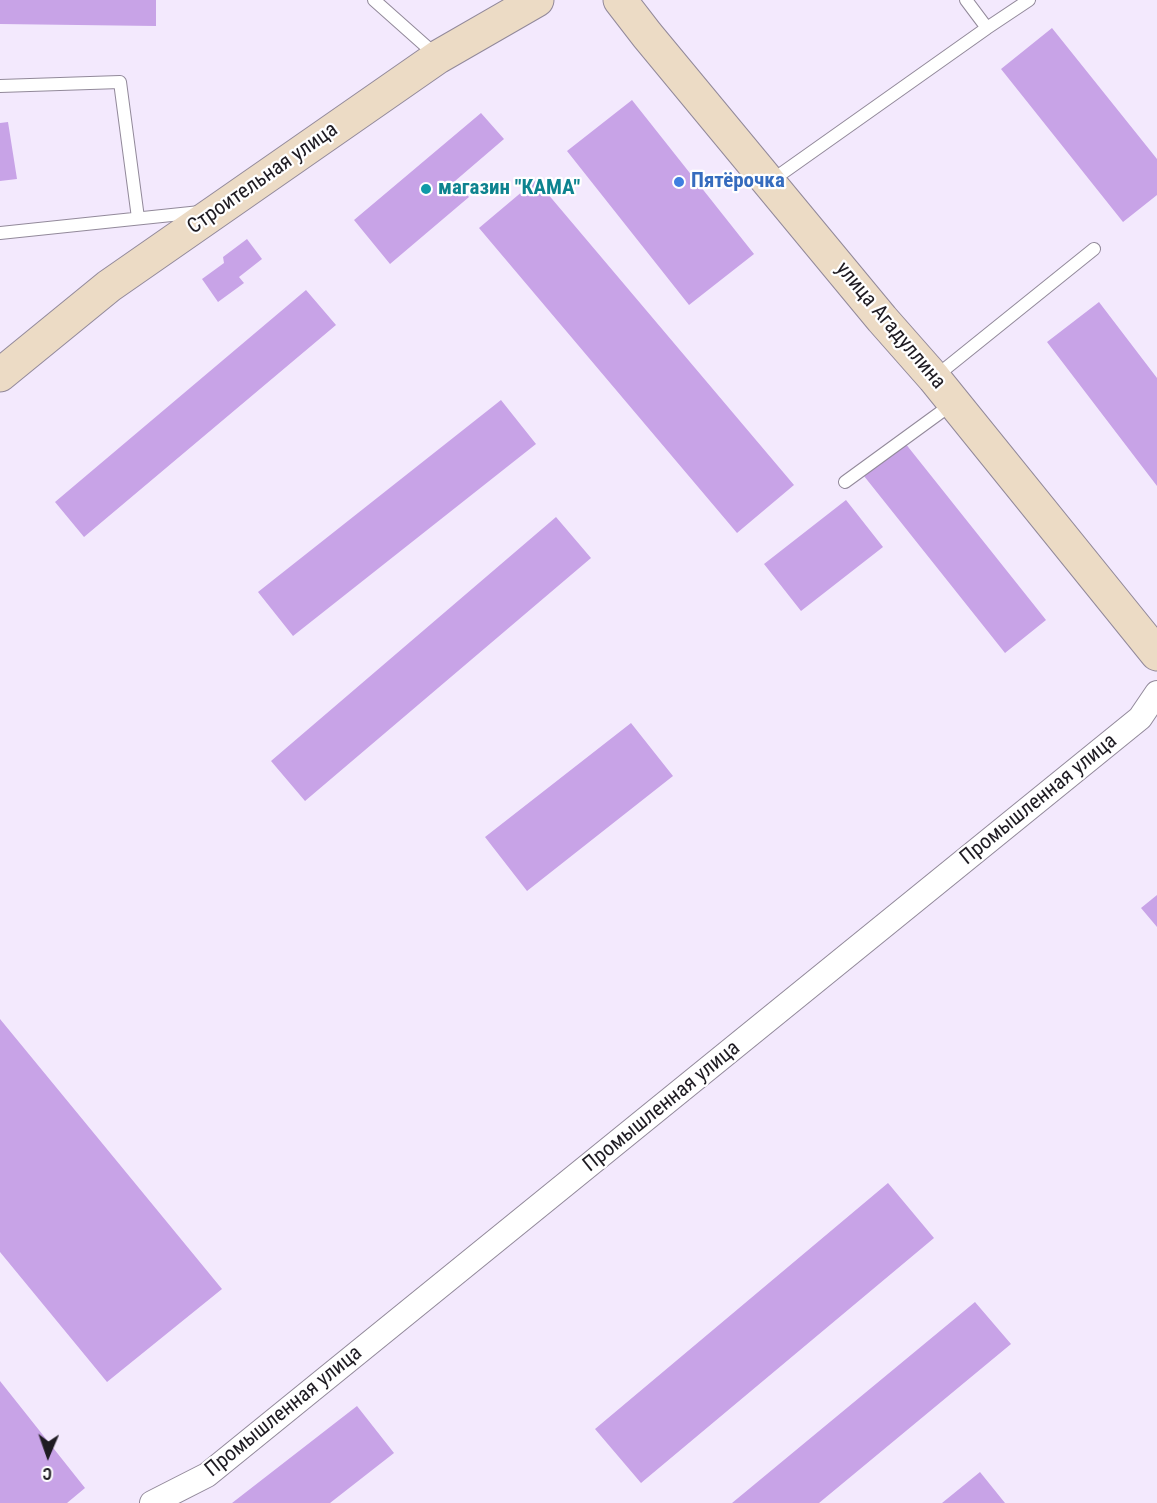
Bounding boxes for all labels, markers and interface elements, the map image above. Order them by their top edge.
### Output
street label: Строительная улица [183,118,343,240]
place label: Пятёрочка [691,169,785,195]
marker: Пятёрочка [672,175,686,189]
place label: магазин "КАМА" [438,176,580,202]
marker: магазин "КАМА" [419,182,433,196]
street label: улица Агадуллина [830,257,950,395]
street label: Промышленная улица [956,729,1122,871]
street label: Промышленная улица [579,1036,745,1178]
street label: Промышленная улица [201,1341,367,1483]
north arrow [18,1425,78,1485]
text: С [42,1464,52,1483]

